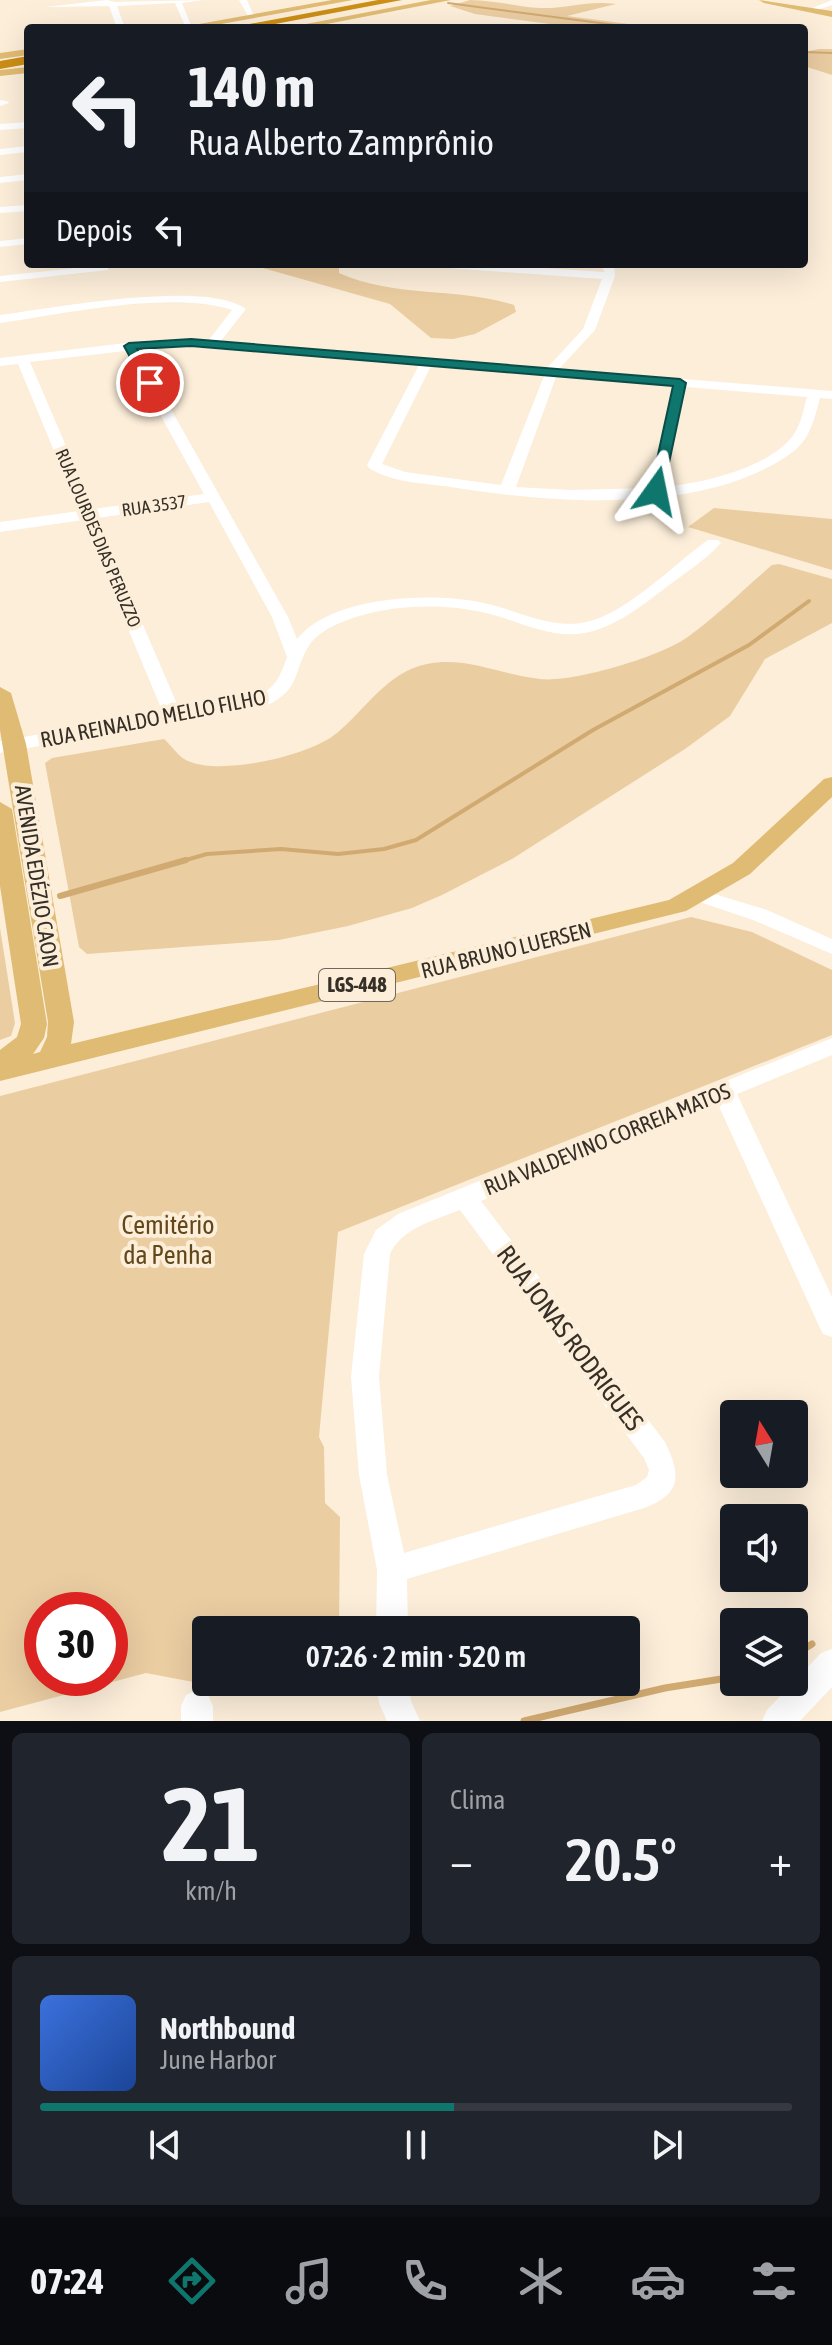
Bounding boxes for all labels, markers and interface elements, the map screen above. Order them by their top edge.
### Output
text: 140 m [188,55,315,119]
icon: left [56,56,160,160]
text: Rua Alberto Zamprônio [188,121,494,163]
icon: left [148,208,192,252]
text: Depois [56,213,132,247]
pin [116,349,184,417]
icon: arrive [128,361,172,405]
street label: RUA LOURDES DIAS PERUZZO [51,445,146,630]
position arrow [614,449,698,533]
street label: RUA 3537 [120,491,187,520]
street label: RUA REINALDO MELLO FILHO [38,683,268,753]
street label: AVENIDA EDÉZIO CAON [10,783,64,969]
street label: RUA BRUNO LUERSEN [418,916,594,984]
road number: LGS-448 [319,969,395,1001]
street label: RUA VALDEVINO CORREIA MATOS [480,1078,734,1200]
park label: Cemitério da Penha [121,1210,215,1270]
street label: RUA JONAS RODRIGUES [491,1240,649,1437]
north arrow [720,1400,808,1488]
map controls [720,1400,808,1696]
button: sound [720,1504,808,1592]
speed limit sign: 30 [24,1592,128,1696]
button: layers [720,1608,808,1696]
text: 07:26 · 2 min · 520 m [306,1639,526,1673]
text: 21 [162,1764,260,1883]
text: Clima [450,1785,505,1815]
text: 20.5° [565,1825,677,1894]
text: − [450,1835,473,1885]
text: + [769,1835,792,1885]
text: km/h [185,1876,237,1906]
text: Northbound [160,2011,295,2045]
text: June Harbor [160,2045,276,2075]
icon: previous [143,2123,187,2167]
icon: pause [394,2123,438,2167]
icon: next [645,2123,689,2167]
icon: directions [164,2253,220,2309]
icon: music [281,2253,337,2309]
icon: phone [397,2253,453,2309]
icon: climate [513,2253,569,2309]
icon: car [630,2253,686,2309]
icon: filters [746,2253,802,2309]
text: 07:24 [30,2260,104,2302]

